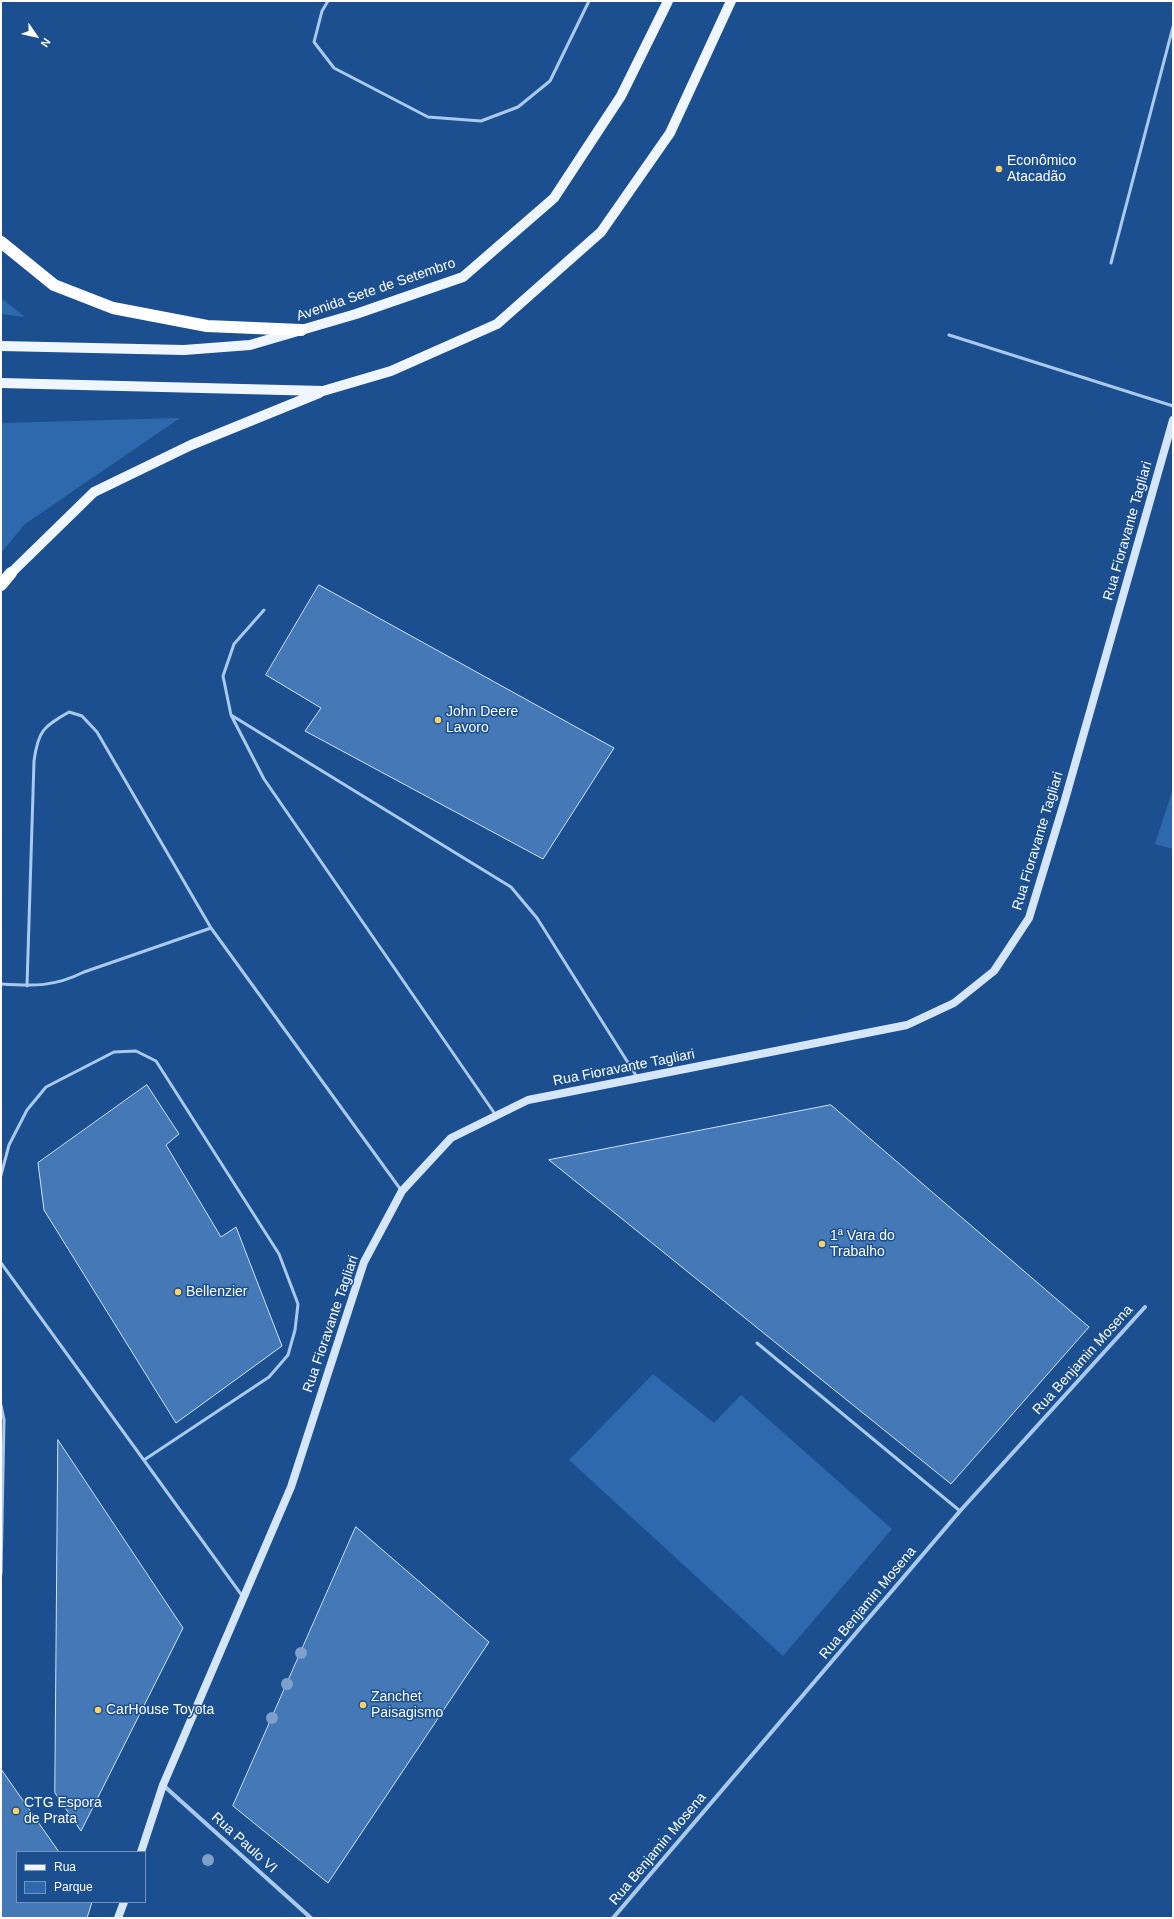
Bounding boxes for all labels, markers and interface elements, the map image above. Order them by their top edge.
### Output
north arrow [16,16,56,56]
text: N [39,36,53,49]
place label: Econômico Atacadão [1007,153,1076,186]
marker: Econômico Atacadão [994,164,1004,174]
street label: Avenida Sete de Setembro [294,255,458,325]
street label: Rua Fioravante Tagliari [1100,459,1156,603]
place label: John Deere Lavoro [446,704,518,736]
marker: John Deere Lavoro [433,715,443,725]
street label: Rua Fioravante Tagliari [1009,770,1067,912]
street label: Rua Fioravante Tagliari [552,1046,696,1090]
place label: 1ª Vara do Trabalho [830,1228,895,1260]
marker: 1ª Vara do Trabalho [817,1239,827,1249]
street label: Rua Fioravante Tagliari [300,1253,362,1395]
place label: Bellenzier [186,1284,247,1300]
marker: Bellenzier [173,1287,183,1297]
street label: Rua Benjamin Mosena [1029,1302,1137,1418]
street label: Rua Benjamin Mosena [816,1543,920,1663]
place label: Zanchet Paisagismo [371,1689,443,1722]
marker: Zanchet Paisagismo [358,1700,368,1710]
place label: CarHouse Toyota [106,1702,214,1718]
marker: CarHouse Toyota [93,1705,103,1715]
street label: Rua Benjamin Mosena [606,1789,710,1909]
place label: CTG Espora de Prata [24,1795,102,1828]
marker: CTG Espora de Prata [11,1806,21,1816]
street label: Rua Paulo VI [208,1809,280,1877]
legend [16,1851,146,1903]
text: Rua [54,1860,76,1874]
text: Parque [54,1880,93,1894]

